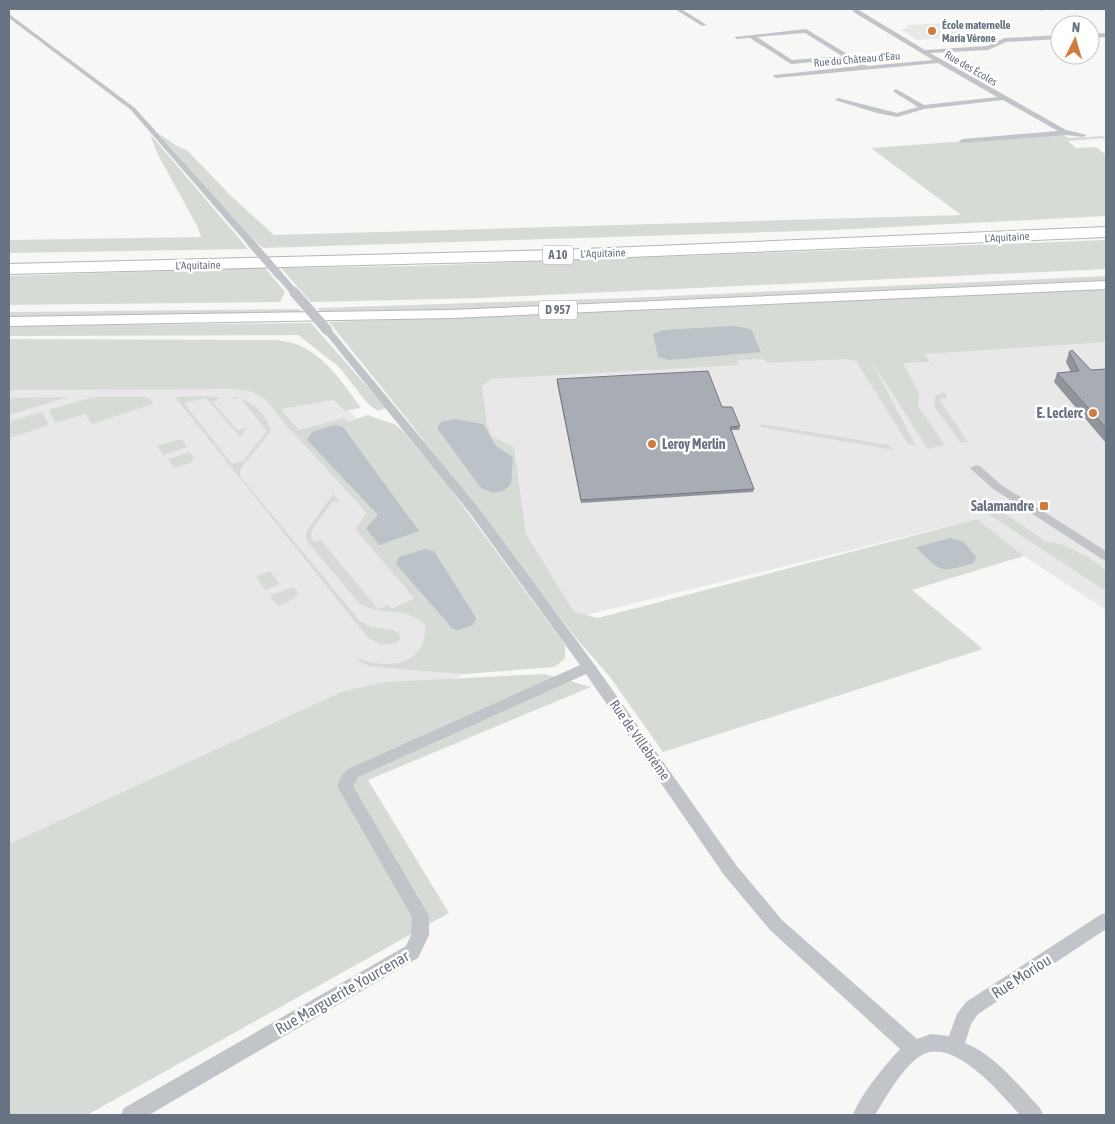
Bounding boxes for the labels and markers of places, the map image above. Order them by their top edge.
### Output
place label: École maternelle Maria Vérone [942,19,1011,44]
marker: École maternelle Maria Vérone [926,25,938,37]
place label: E. Leclerc [1037,405,1084,421]
marker: E. Leclerc [1087,407,1099,419]
place label: Leroy Merlin [662,436,726,452]
marker: Leroy Merlin [646,438,658,450]
place label: Salamandre [971,498,1034,514]
marker: Salamandre [1038,500,1050,512]

